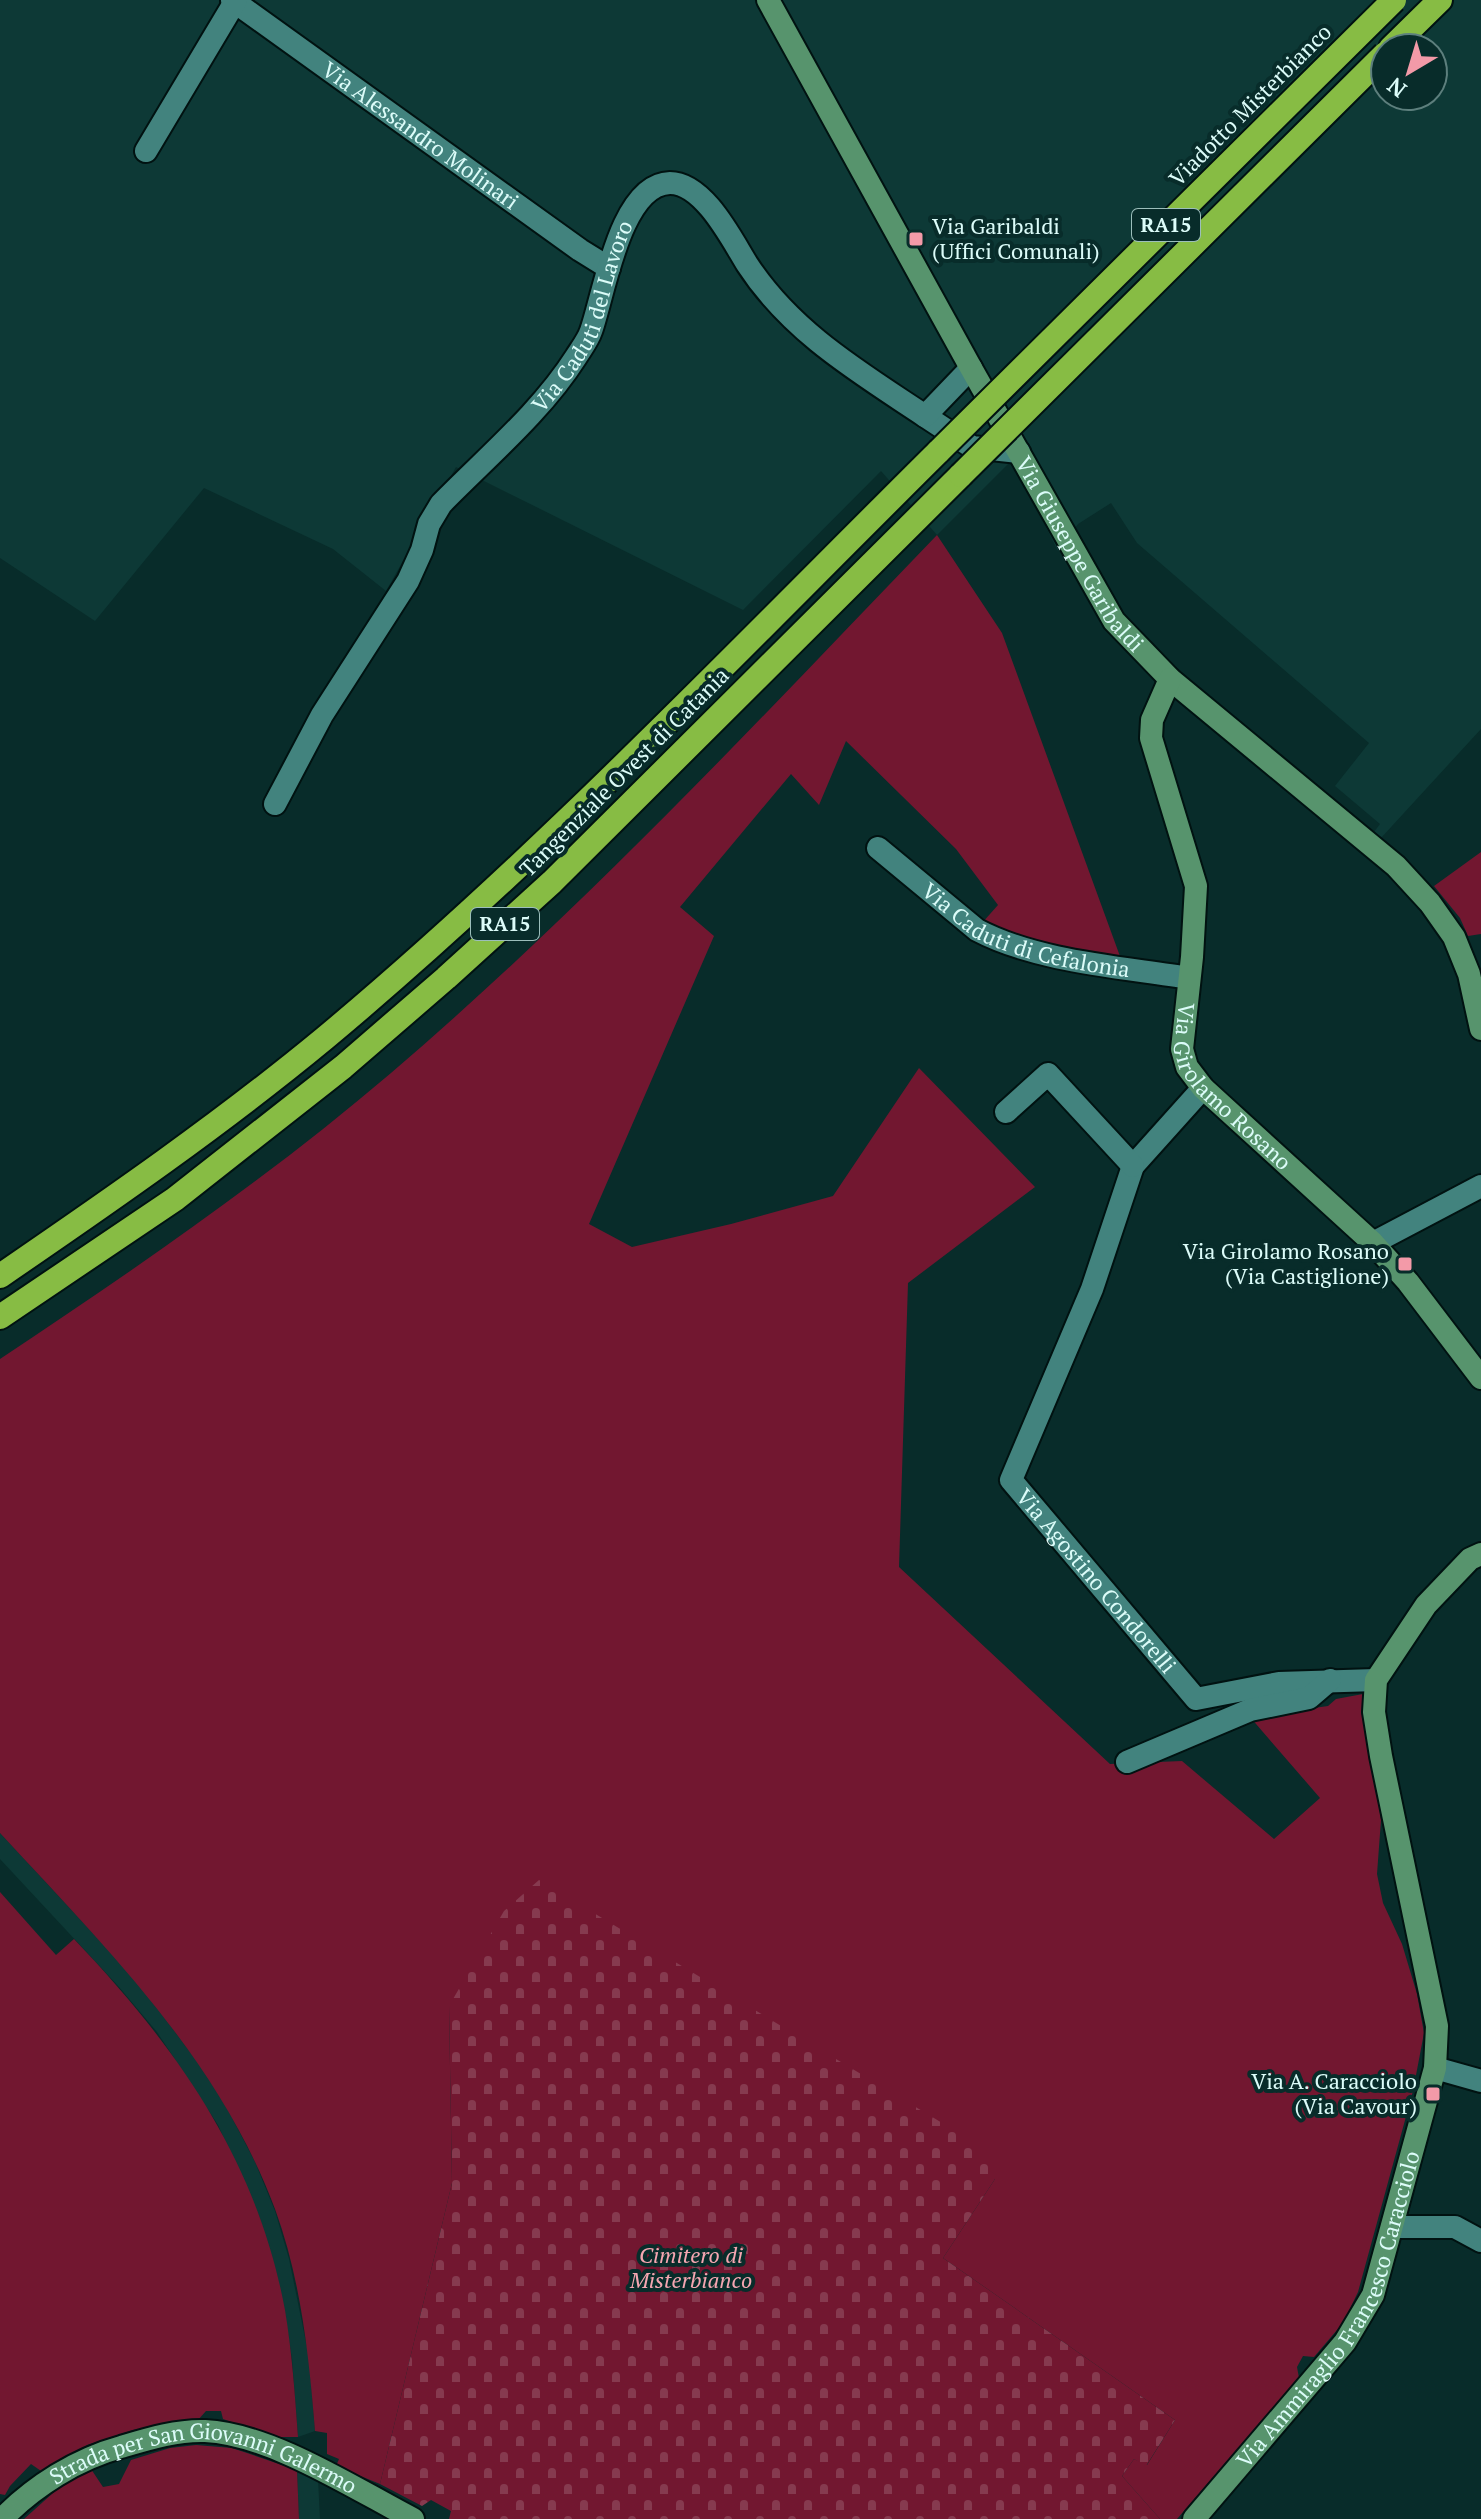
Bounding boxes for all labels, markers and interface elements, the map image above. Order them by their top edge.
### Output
street label: Viadotto Misterbianco [1162,17,1337,192]
north arrow [1369,32,1449,112]
street label: Via Alessandro Molinari [317,54,525,215]
text: N [1381,71,1412,105]
road number: RA15 [1132,209,1200,241]
place label: Via Garibaldi (Uffici Comunali) [932,211,1100,265]
street label: Via Caduti del Lavoro [525,215,639,418]
marker: Via Garibaldi (Uffici Comunali) [907,230,925,248]
street label: Via Giuseppe Garibaldi [1010,451,1151,658]
street label: Tangenziale Ovest di Catania [513,661,735,883]
street label: Via Caduti di Cefalonia [916,875,1132,983]
road number: RA15 [471,908,539,940]
street label: Via Girolamo Rosano [1167,1001,1298,1176]
place label: Via Girolamo Rosano (Via Castiglione) [1183,1236,1389,1290]
marker: Via Girolamo Rosano (Via Castiglione) [1396,1255,1414,1273]
street label: Via Agostino Condorelli [1010,1482,1183,1679]
place label: Via A. Caracciolo (Via Cavour) [1251,2066,1417,2120]
marker: Via A. Caracciolo (Via Cavour) [1424,2085,1442,2103]
street label: Via Ammiraglio Francesco Caracciolo [1229,2147,1426,2473]
park label: Cimitero di Misterbianco [629,2240,752,2294]
text: Strada per San Giovanni Galermo [43,2416,362,2500]
street label: Strada per San Giovanni Galermo [42,2470,366,2508]

